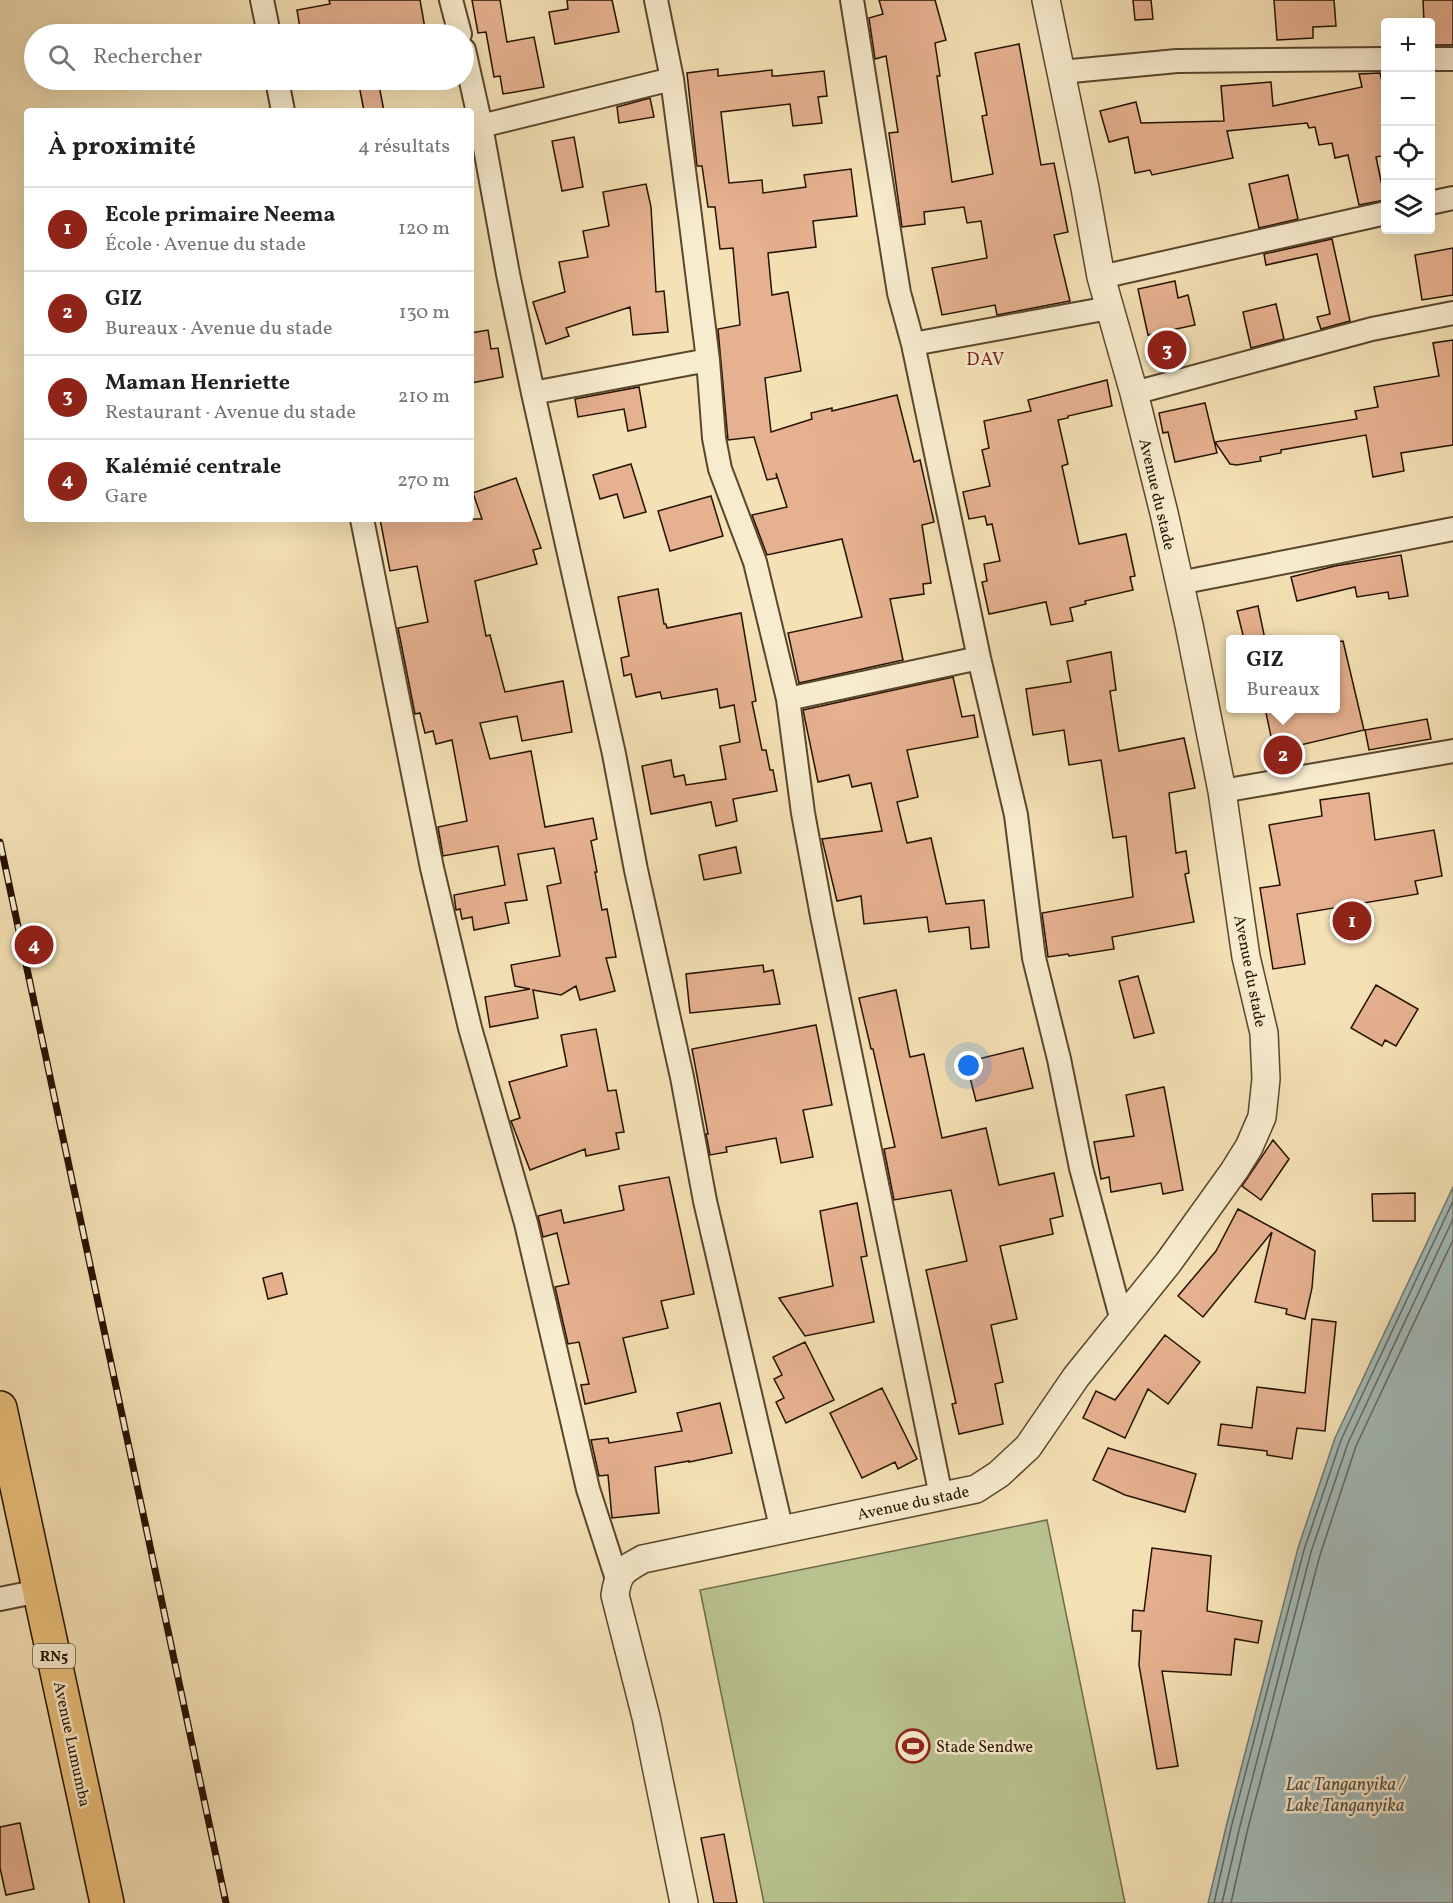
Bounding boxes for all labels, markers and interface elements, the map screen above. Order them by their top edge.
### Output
map controls [1381,18,1435,234]
button: + [1381,18,1435,72]
search box [24,24,474,90]
icon: search [45,41,78,74]
text: Rechercher [93,42,202,73]
button: − [1381,72,1435,126]
button: locate [1381,126,1435,180]
text: À proximité [48,129,196,165]
text: 4 résultats [358,133,450,161]
button: layers [1381,180,1435,234]
text: Ecole primaire Neema [105,200,335,231]
text: 1 [63,215,72,243]
text: 120 m [398,215,450,243]
text: École · Avenue du stade [105,231,306,259]
text: GIZ [105,284,142,315]
text: 2 [62,299,73,327]
text: 130 m [399,299,450,327]
text: Bureaux · Avenue du stade [105,315,332,343]
pin: 3 [1148,328,1186,372]
district label: DAV [966,348,1006,373]
text: Maman Henriette [105,368,290,399]
text: 3 [62,383,73,411]
text: 210 m [398,383,450,411]
text: Restaurant · Avenue du stade [105,399,356,427]
street label: Avenue du stade [1133,437,1180,552]
text: Kalémié centrale [105,452,281,483]
text: 4 [61,467,74,495]
text: 270 m [397,467,450,495]
text: Gare [105,483,147,511]
popup [1226,635,1340,713]
text: GIZ [1246,645,1284,676]
text: Bureaux [1246,676,1320,704]
pin: 2 [1264,732,1302,777]
pin: 1 [1332,898,1372,944]
street label: Avenue du stade [1227,913,1271,1029]
pin: 4 [15,922,54,968]
your location [954,1051,983,1080]
street label: Avenue du stade [855,1481,971,1527]
road number: RN5 [33,1644,75,1668]
street label: Avenue Lumumba [47,1680,95,1809]
sports icon: Stade Sendwe [895,1728,931,1764]
place label: Stade Sendwe [936,1737,1033,1759]
water label: Lac Tanganyika / Lake Tanganyika [1285,1773,1406,1819]

